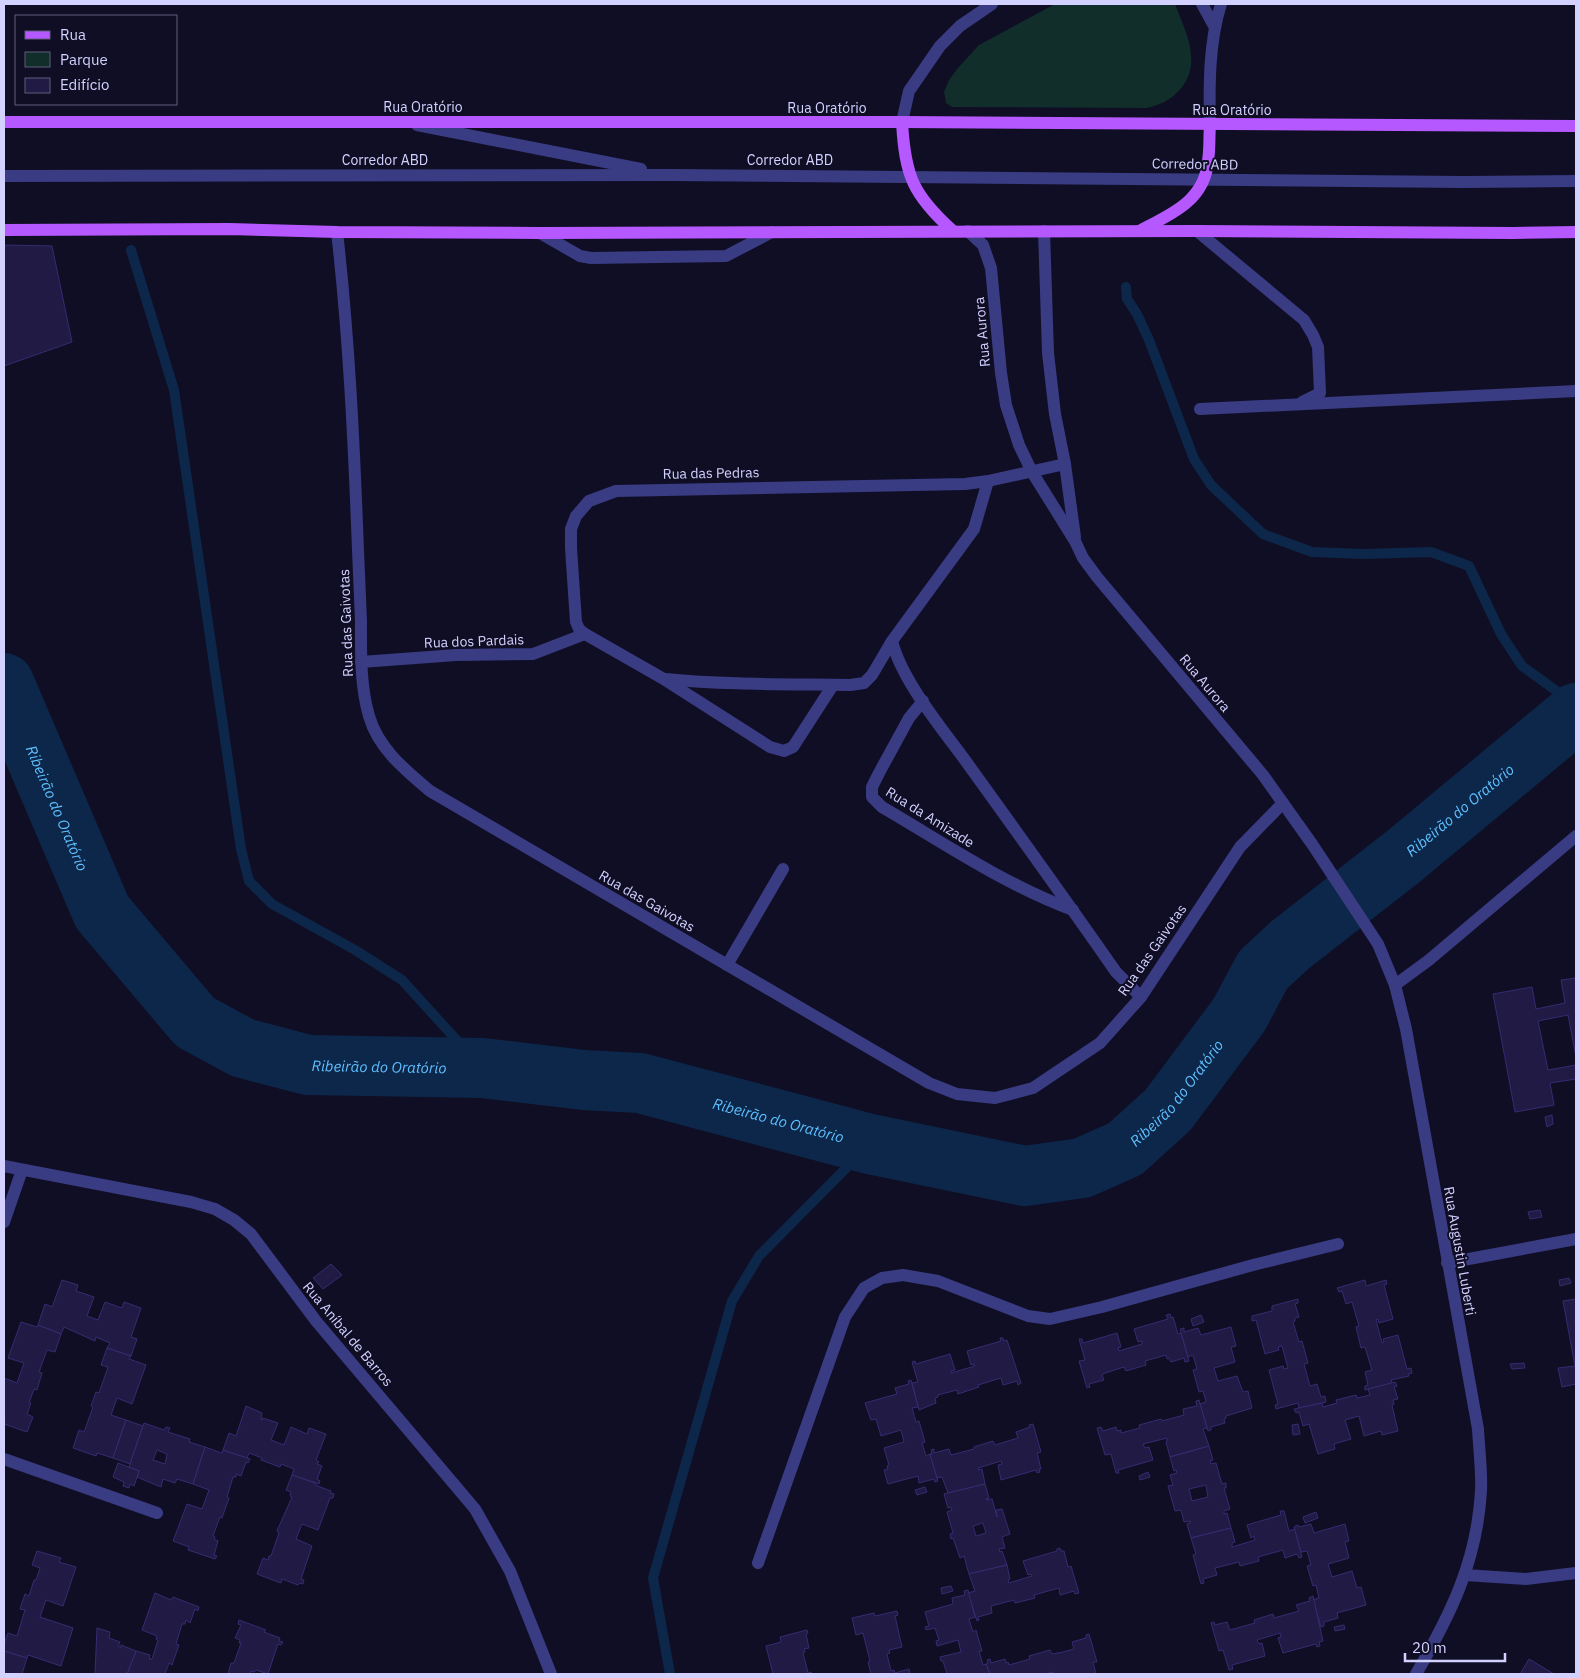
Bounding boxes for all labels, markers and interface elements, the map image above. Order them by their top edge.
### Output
legend [15,15,178,105]
text: Rua [60,25,86,44]
text: Parque [60,50,108,69]
text: Edifício [60,75,109,94]
street label: Rua Oratório [383,98,463,116]
street label: Rua Oratório [787,99,867,117]
street label: Rua Oratório [1192,101,1272,119]
street label: Corredor ABD [342,151,428,169]
street label: Corredor ABD [747,151,833,169]
street label: Corredor ABD [1152,154,1238,174]
street label: Rua Aurora [970,296,994,368]
street label: Rua das Pedras [662,463,760,483]
street label: Rua das Gaivotas [335,569,357,677]
street label: Rua dos Pardais [423,630,525,652]
street label: Rua Aurora [1176,650,1235,716]
water label: Ribeirão do Oratório [22,742,93,874]
water label: Ribeirão do Oratório [1402,759,1518,860]
street label: Rua da Amizade [882,783,978,852]
street label: Rua das Gaivotas [596,866,698,936]
street label: Rua das Gaivotas [1114,900,1190,999]
water label: Ribeirão do Oratório [1125,1035,1227,1150]
water label: Ribeirão do Oratório [311,1056,447,1077]
water label: Ribeirão do Oratório [711,1093,846,1146]
street label: Rua Augustin Luberti [1440,1185,1480,1317]
street label: Rua Aníbal de Barros [299,1278,397,1390]
scale bar [1405,1630,1505,1662]
text: 20 m [1412,1638,1447,1657]

